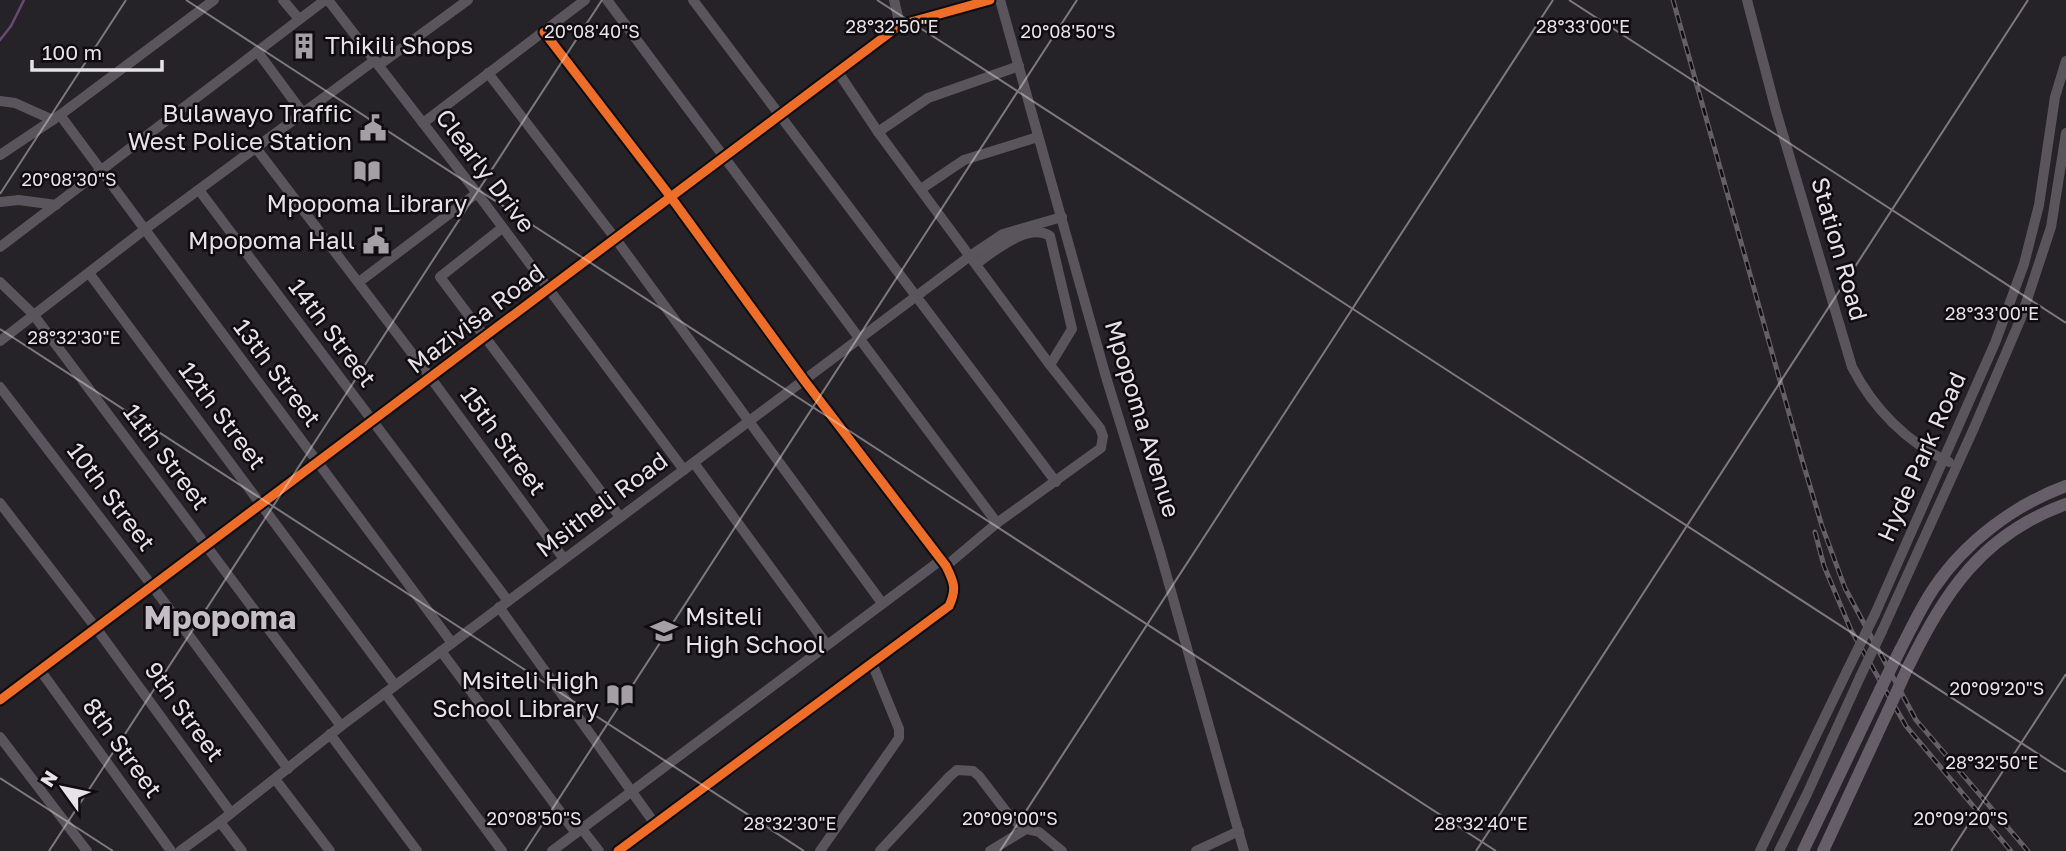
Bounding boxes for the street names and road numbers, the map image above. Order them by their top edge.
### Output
street label: Clearly Drive [430,103,542,237]
street label: Station Road [1806,174,1875,324]
street label: Mazivisa Road [401,257,549,379]
street label: 14th Street [283,272,383,392]
street label: 13th Street [228,313,328,432]
street label: Mpopoma Avenue [1100,317,1187,521]
street label: 12th Street [173,356,273,475]
street label: Hyde Park Road [1870,367,1971,546]
street label: 15th Street [455,380,553,500]
street label: 11th Street [118,398,216,515]
street label: 10th Street [62,436,162,556]
street label: Msitheli Road [530,445,673,563]
street label: 9th Street [139,656,231,767]
street label: 8th Street [77,692,169,803]

